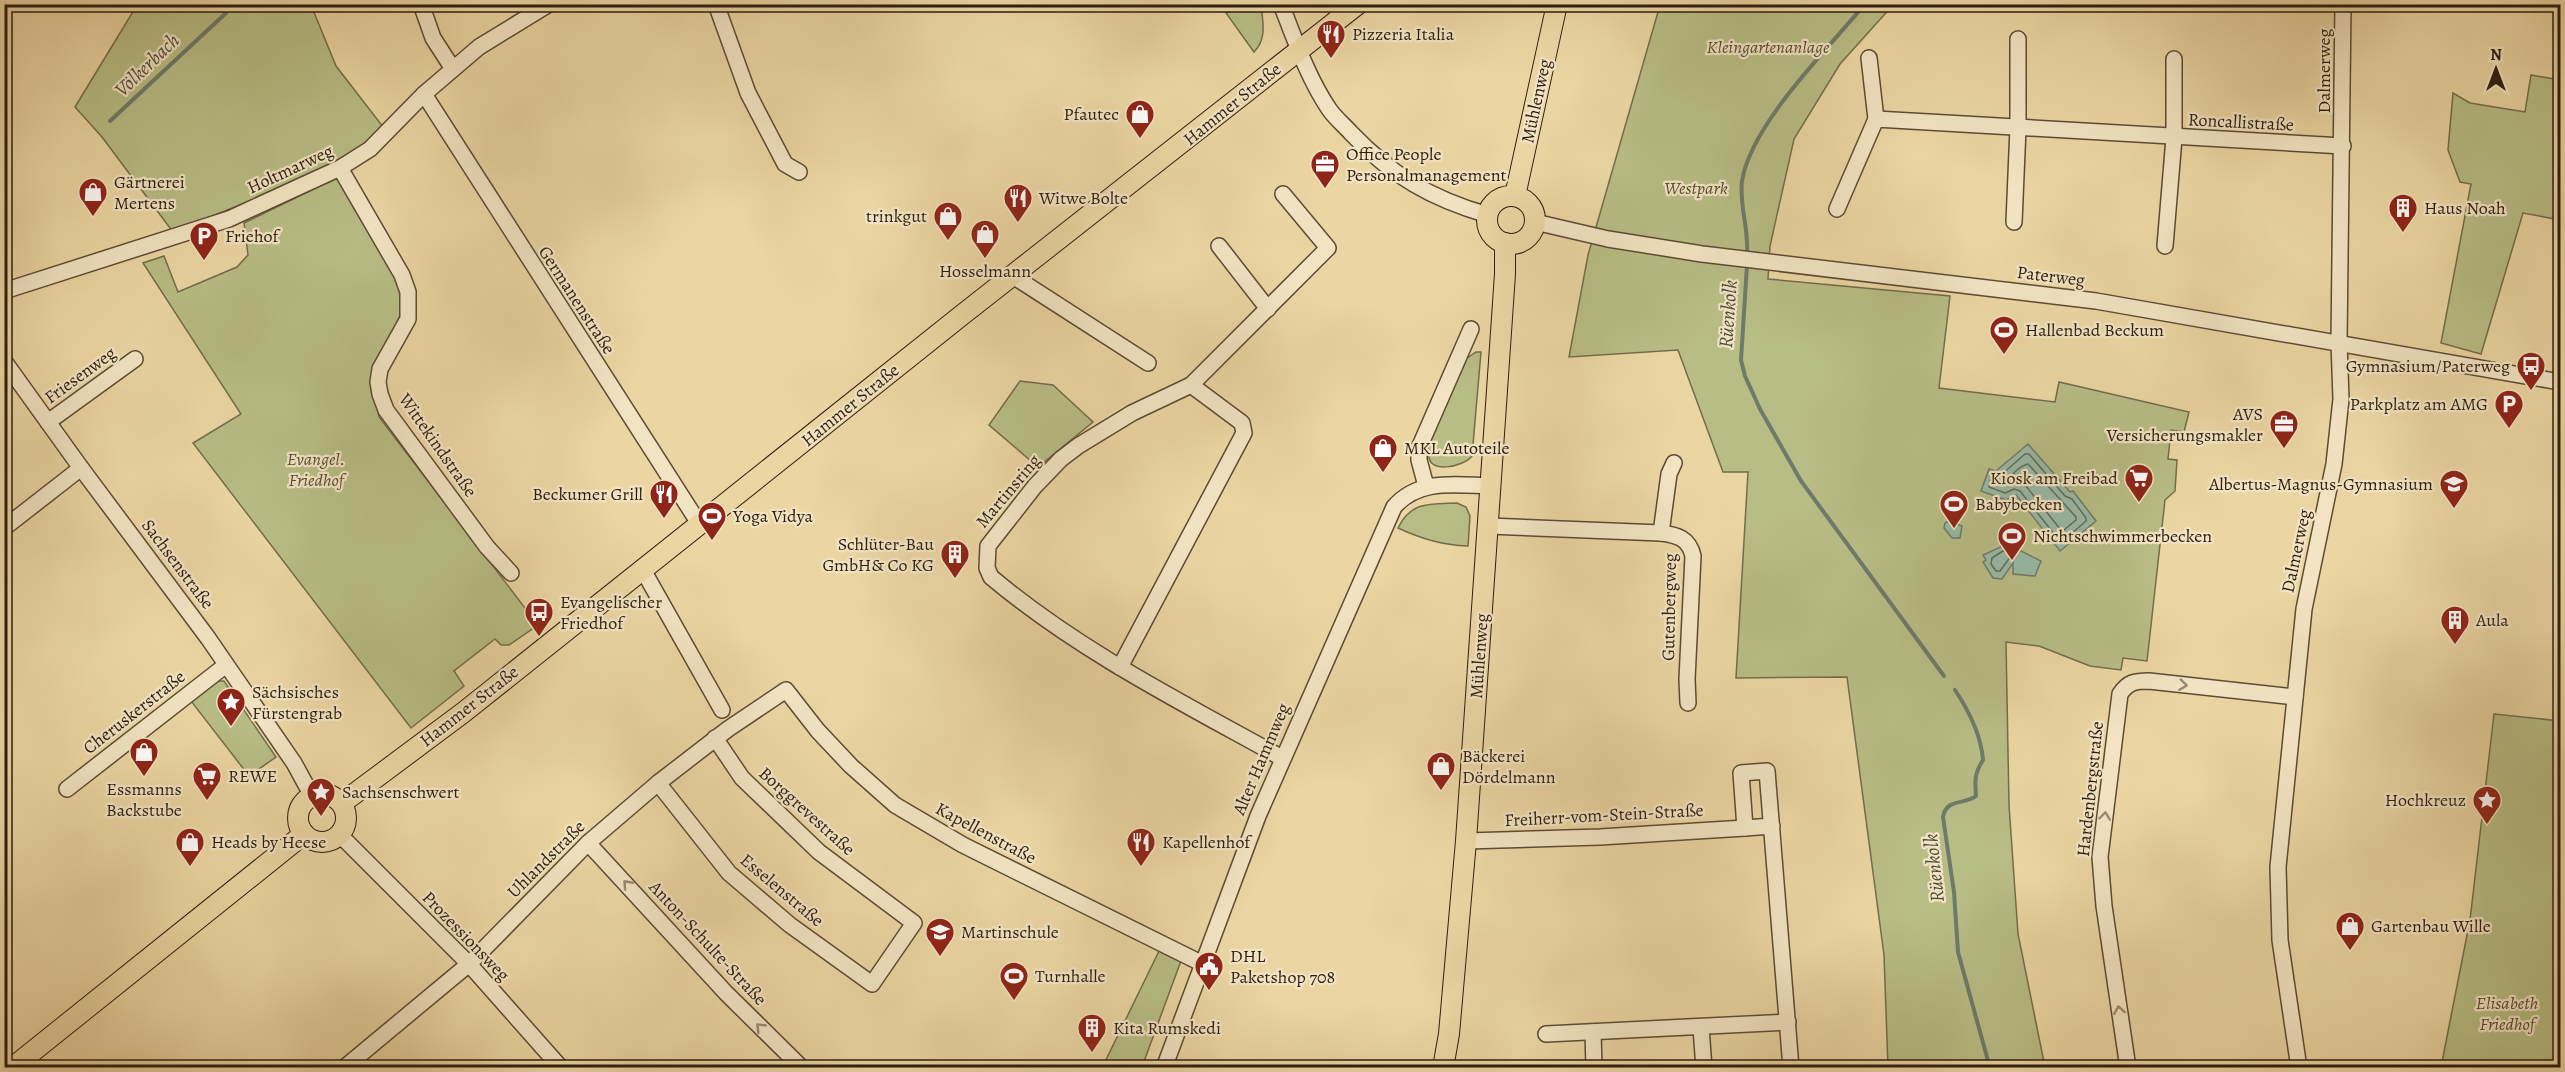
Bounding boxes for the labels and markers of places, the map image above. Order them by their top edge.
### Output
restaurant icon: Pizzeria Italia [1315,18,1347,60]
place label: Pizzeria Italia [1352,22,1455,46]
shop icon: Pfautec [1124,98,1156,140]
place label: Pfautec [1064,102,1119,126]
place label: Office People Personalmanagement [1346,142,1507,187]
office icon: Office People Personalmanagement [1309,148,1341,190]
place label: Gärtnerei Mertens [114,170,185,215]
shop icon: Gärtnerei Mertens [77,176,109,218]
restaurant icon: Witwe Bolte [1002,182,1034,224]
place label: Witwe Bolte [1038,186,1128,210]
building icon: Haus Noah [2387,192,2419,234]
place label: Haus Noah [2424,196,2506,220]
shop icon: trinkgut [932,200,964,242]
place label: trinkgut [866,204,927,228]
shop icon: Hosselmann [969,218,1001,260]
parking icon: Friehof [188,220,220,262]
place label: Friehof [225,224,281,248]
place label: Hosselmann [939,259,1031,283]
sports icon: Hallenbad Beckum [1988,314,2020,356]
place label: Hallenbad Beckum [2025,318,2164,342]
bus stop icon: Gymnasium/Paterweg [2515,350,2547,392]
place label: Gymnasium/Paterweg [2346,354,2510,378]
parking icon: Parkplatz am AMG [2493,388,2525,430]
place label: Parkplatz am AMG [2350,392,2488,416]
place label: AVS Versicherungsmakler [2105,402,2263,447]
office icon: AVS Versicherungsmakler [2268,408,2300,450]
shop icon: MKL Autoteile [1367,432,1399,474]
place label: MKL Autoteile [1404,436,1510,460]
supermarket icon: Kiosk am Freibad [2123,462,2155,504]
place label: Kiosk am Freibad [1990,466,2118,490]
school or university icon: Albertus-Magnus-Gymnasium [2438,468,2470,510]
place label: Albertus-Magnus-Gymnasium [2208,472,2433,496]
restaurant icon: Beckumer Grill [648,478,680,520]
place label: Beckumer Grill [532,482,644,506]
sports icon: Babybecken [1938,488,1970,530]
place label: Babybecken [1975,492,2063,516]
sports icon: Yoga Vidya [696,500,728,542]
place label: Yoga Vidya [732,504,813,528]
sports icon: Nichtschwimmerbecken [1996,520,2028,562]
place label: Nichtschwimmerbecken [2033,524,2212,548]
place label: Schlüter-Bau GmbH& Co KG [822,532,934,577]
building icon: Schlüter-Bau GmbH& Co KG [939,538,971,580]
place label: Evangelischer Friedhof [560,590,662,635]
bus stop icon: Evangelischer Friedhof [523,596,555,638]
building icon: Aula [2439,604,2471,646]
place label: Aula [2475,608,2509,632]
place label: Sächsisches Fürstengrab [252,680,342,725]
place icon: Sächsisches Fürstengrab [215,686,247,728]
shop icon: Essmanns Backstube [128,736,160,778]
place label: Bäckerei Dördelmann [1462,744,1556,789]
shop icon: Bäckerei Dördelmann [1425,750,1457,792]
supermarket icon: REWE [191,760,223,802]
place label: REWE [228,764,277,788]
place icon: Sachsenschwert [305,776,337,818]
place label: Essmanns Backstube [106,777,182,822]
place label: Sachsenschwert [342,780,459,804]
place icon: Hochkreuz [2471,784,2503,826]
place label: Hochkreuz [2385,788,2466,812]
shop icon: Heads by Heese [174,826,206,868]
restaurant icon: Kapellenhof [1125,826,1157,868]
place label: Heads by Heese [211,830,326,854]
place label: Kapellenhof [1162,830,1253,854]
shop icon: Gartenbau Wille [2334,910,2366,952]
place label: Gartenbau Wille [2371,914,2491,938]
school or university icon: Martinschule [924,916,956,958]
place label: Martinschule [961,920,1059,944]
place label: DHL Paketshop 708 [1230,944,1335,989]
public building icon: DHL Paketshop 708 [1193,950,1225,992]
sports icon: Turnhalle [998,960,1030,1002]
place label: Turnhalle [1035,964,1106,988]
building icon: Kita Rumskedi [1076,1012,1108,1054]
place label: Kita Rumskedi [1113,1016,1221,1040]

